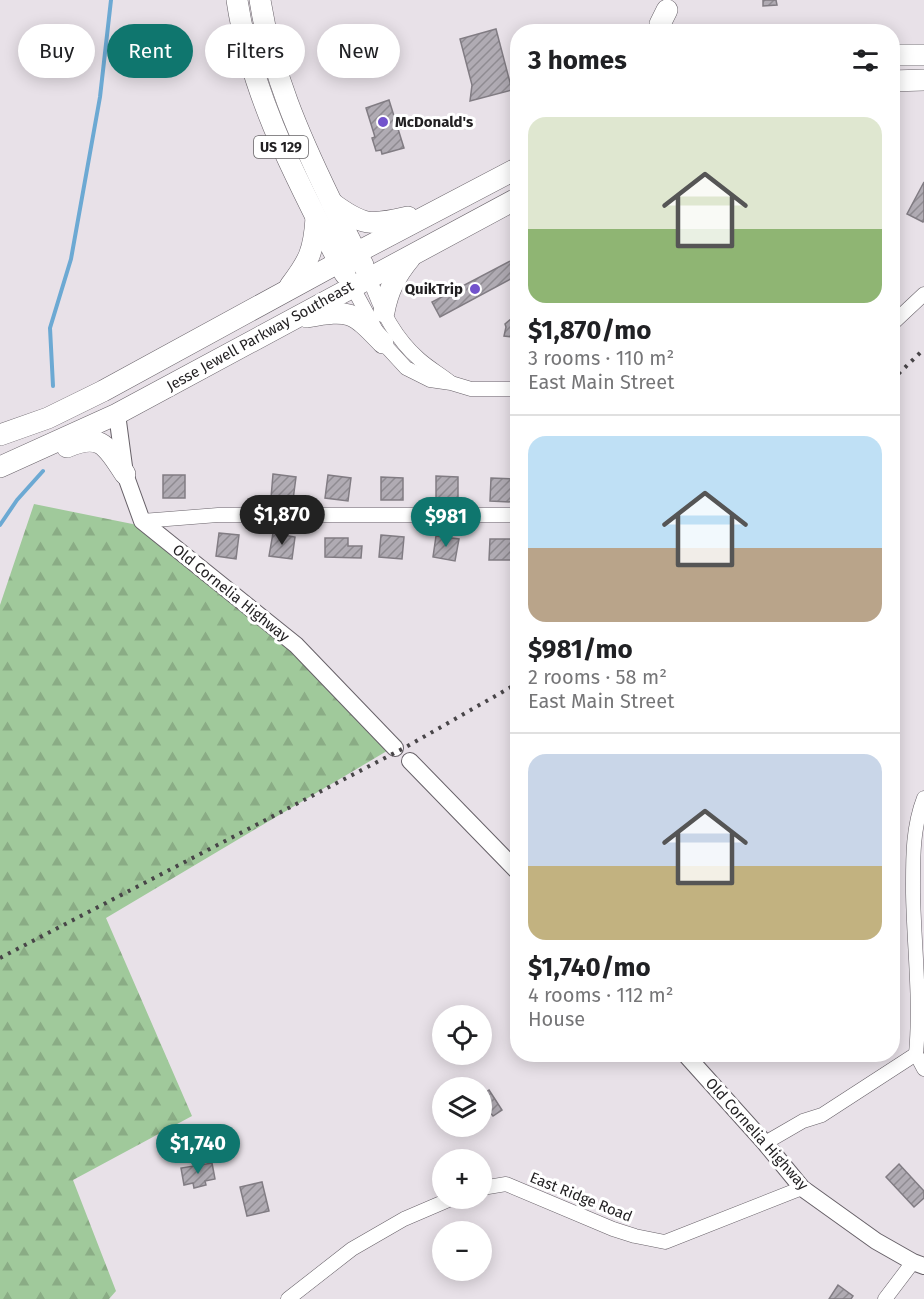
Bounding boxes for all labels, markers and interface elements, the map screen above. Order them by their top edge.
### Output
chip: Buy [18,24,95,78]
chip: Rent [107,24,193,78]
chip: Filters [205,24,305,78]
chip: New [317,24,400,78]
icon: filters [849,44,882,77]
text: 3 homes [528,45,627,76]
place label: McDonald's [395,113,473,131]
marker: McDonald's [376,115,390,129]
road number: US 129 [254,136,308,158]
icon: home [651,156,759,264]
street label: Jesse Jewell Parkway Southeast [163,277,357,395]
place label: QuikTrip [405,280,463,298]
marker: QuikTrip [468,282,482,296]
text: $1,870/mo [528,315,651,346]
text: 3 rooms · 110 m² [528,346,674,370]
text: East Main Street [528,370,674,394]
icon: home [651,475,759,583]
pin: $1,870 [233,495,331,546]
pin: $981 [410,497,482,548]
text: $1,870 [254,502,310,526]
text: $981 [425,504,467,528]
street label: Old Cornelia Highway [169,540,293,646]
text: $981/mo [528,634,633,665]
text: 2 rooms · 58 m² [528,665,667,689]
text: East Main Street [528,689,674,713]
icon: home [651,793,759,901]
text: $1,740/mo [528,952,651,983]
text: 4 rooms · 112 m² [528,983,674,1007]
map controls [432,1005,492,1281]
button: locate [432,1005,492,1065]
text: House [528,1007,585,1031]
street label: Old Cornelia Highway [702,1074,813,1194]
button: layers [432,1077,492,1137]
pin: $1,740 [149,1124,247,1175]
text: $1,740 [170,1131,226,1155]
button: + [432,1149,492,1209]
street label: East Ridge Road [527,1168,635,1226]
button: − [432,1221,492,1281]

